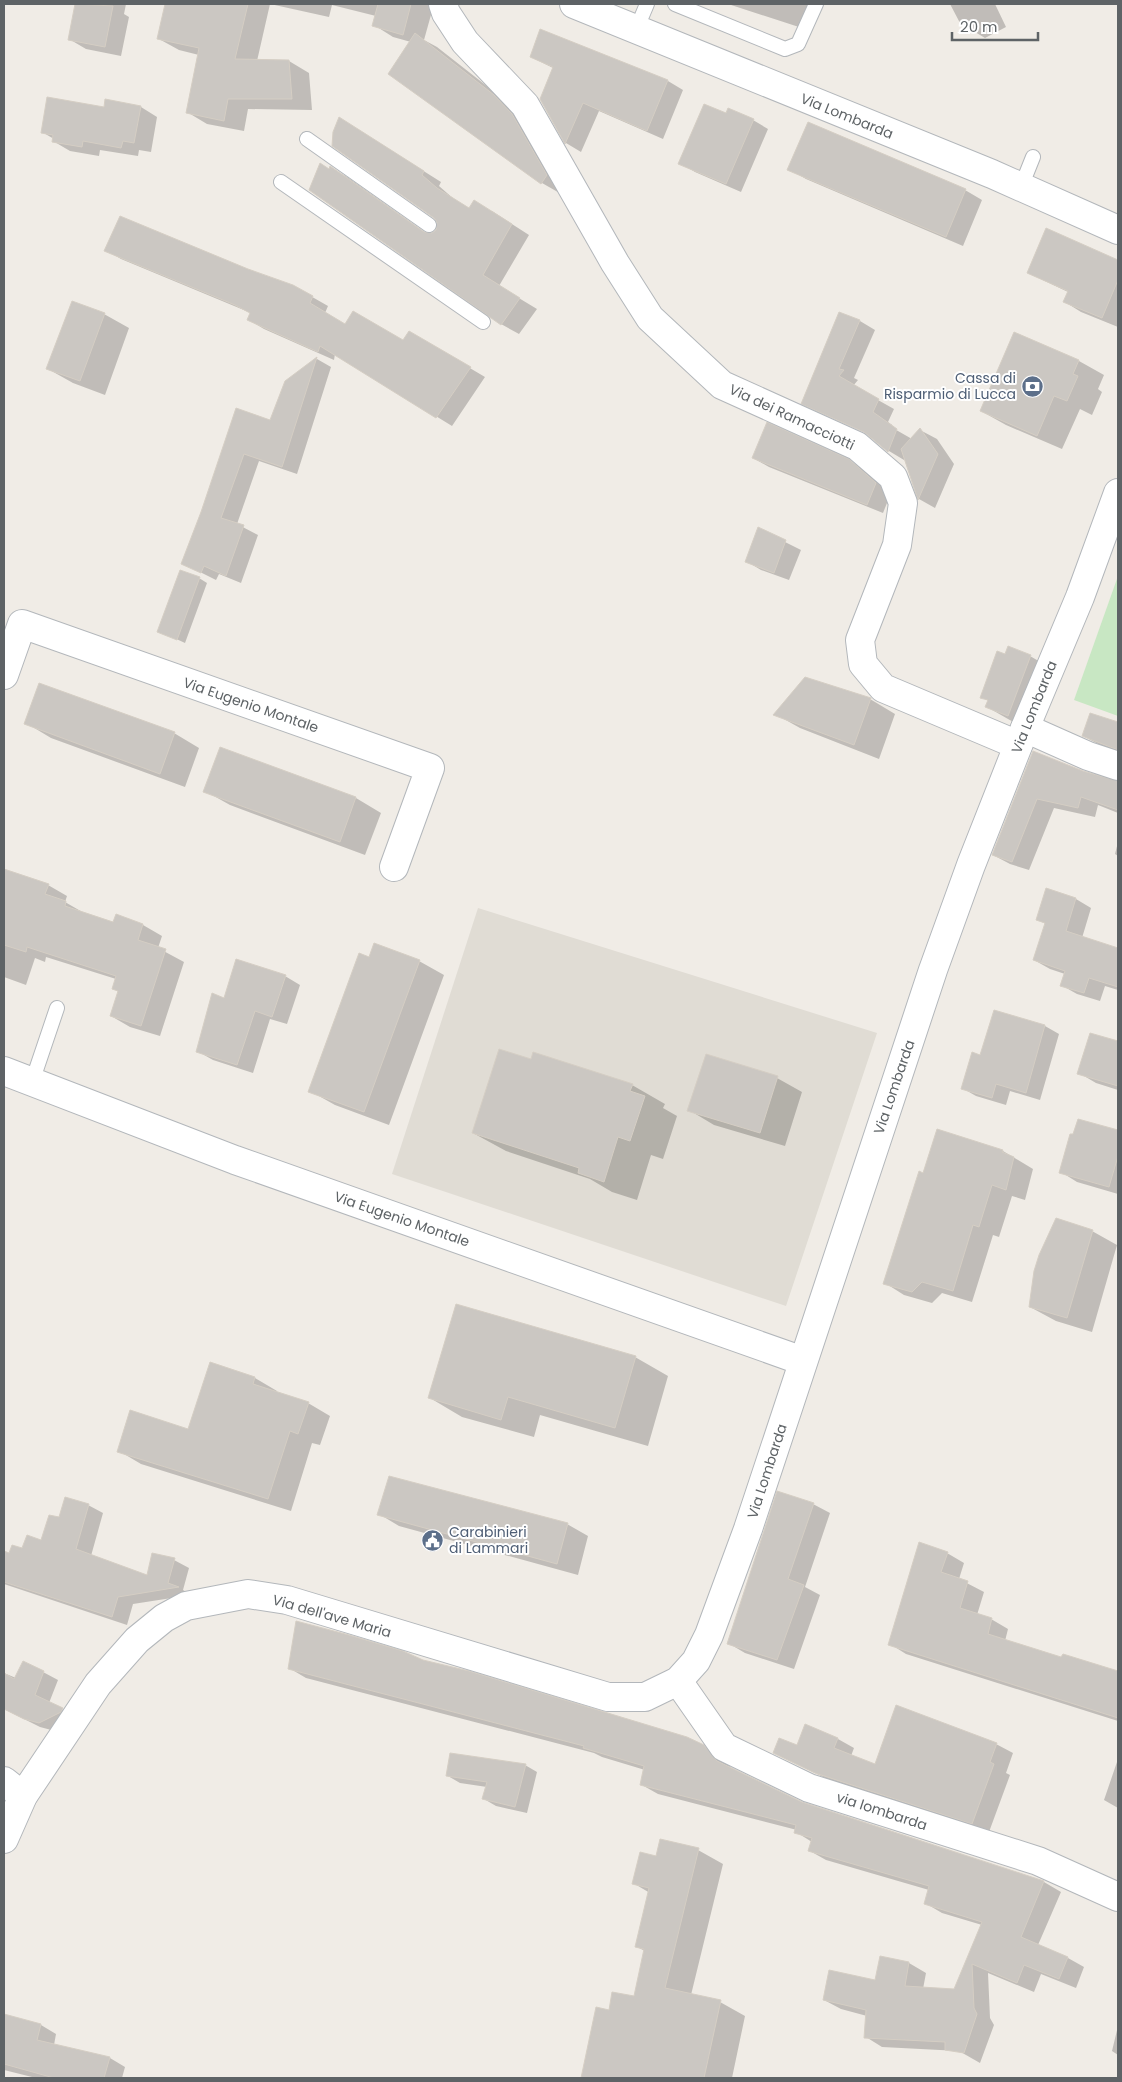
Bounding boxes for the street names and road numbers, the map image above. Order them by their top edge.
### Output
street label: Via Lombarda [798,88,896,144]
street label: Via dei Ramacciotti [726,379,858,455]
street label: Via Lombarda [1006,658,1062,756]
street label: Via Eugenio Montale [181,672,322,738]
street label: Via Lombarda [868,1037,920,1137]
street label: Via Eugenio Montale [332,1186,473,1252]
street label: Via Lombarda [742,1421,792,1521]
street label: Via dell'ave Maria [270,1589,394,1643]
street label: via lombarda [834,1787,930,1835]

